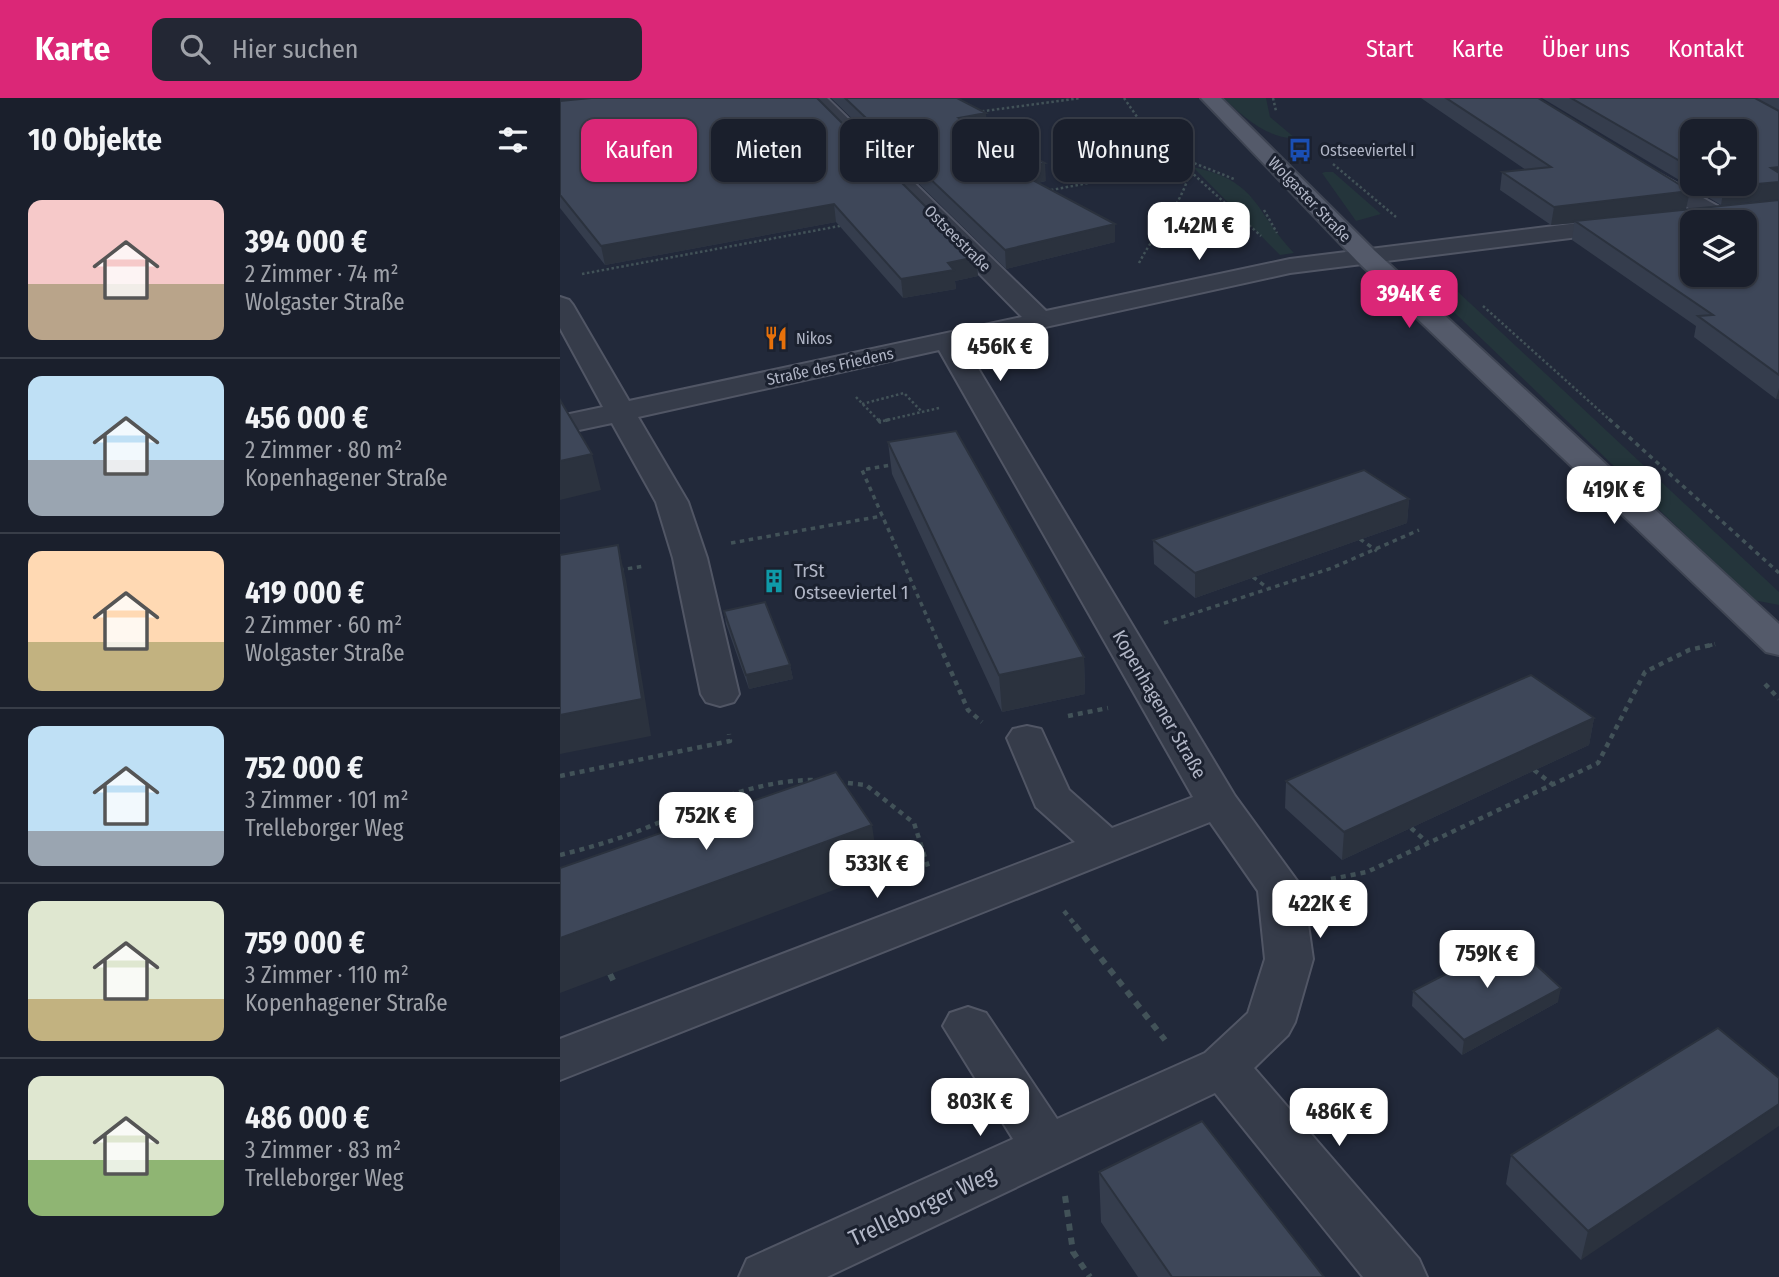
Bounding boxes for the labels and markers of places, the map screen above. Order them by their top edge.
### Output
bus stop icon: Ostseeviertel I [1286,136,1314,164]
place label: Ostseeviertel I [1320,141,1414,160]
pin: 1.42M € [1134,202,1264,262]
pin: 394K € [1352,271,1466,330]
restaurant icon: Nikos [762,324,790,352]
pin: 456K € [943,324,1057,383]
place label: Nikos [796,329,832,348]
pin: 419K € [1557,466,1671,526]
place label: TrSt Ostseeviertel 1 [794,559,909,604]
building icon: TrSt Ostseeviertel 1 [760,567,788,595]
pin: 752K € [649,792,763,852]
pin: 533K € [820,840,934,900]
pin: 422K € [1263,880,1377,940]
pin: 759K € [1430,930,1544,990]
pin: 803K € [923,1079,1037,1138]
pin: 486K € [1282,1088,1396,1148]

